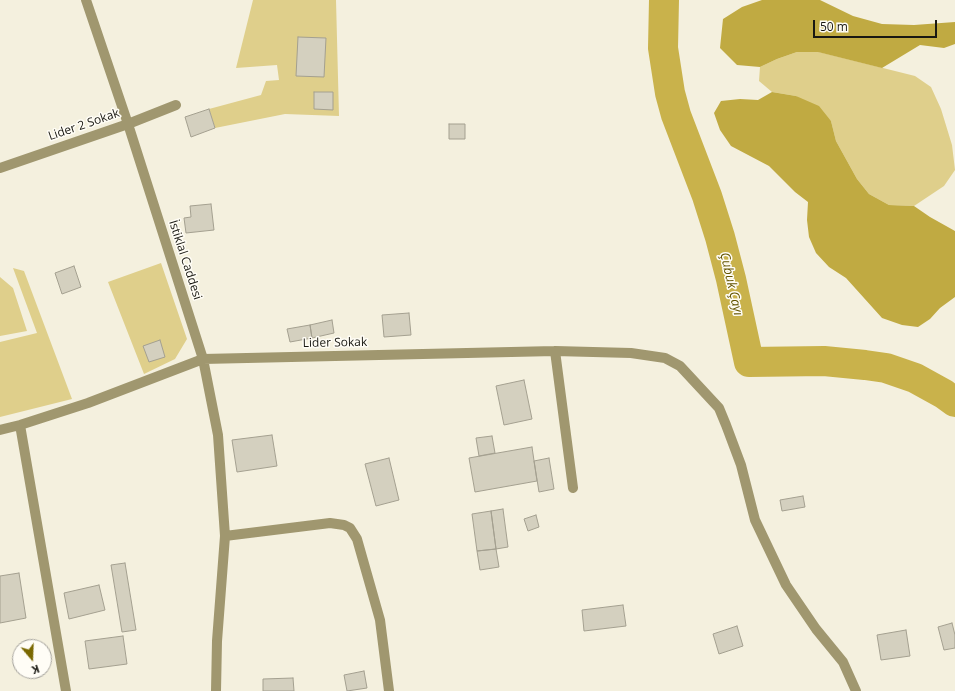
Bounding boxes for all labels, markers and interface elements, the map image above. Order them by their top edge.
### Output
scale bar [815,12,939,38]
text: 50 m [820,18,848,35]
street label: Lider 2 Sokak [46,106,122,144]
street label: İstiklal Caddesi [165,218,205,302]
water label: Çubuk Çayı [716,251,746,317]
street label: Lider Sokak [303,335,367,351]
north arrow [12,639,52,679]
text: K [30,662,42,678]

